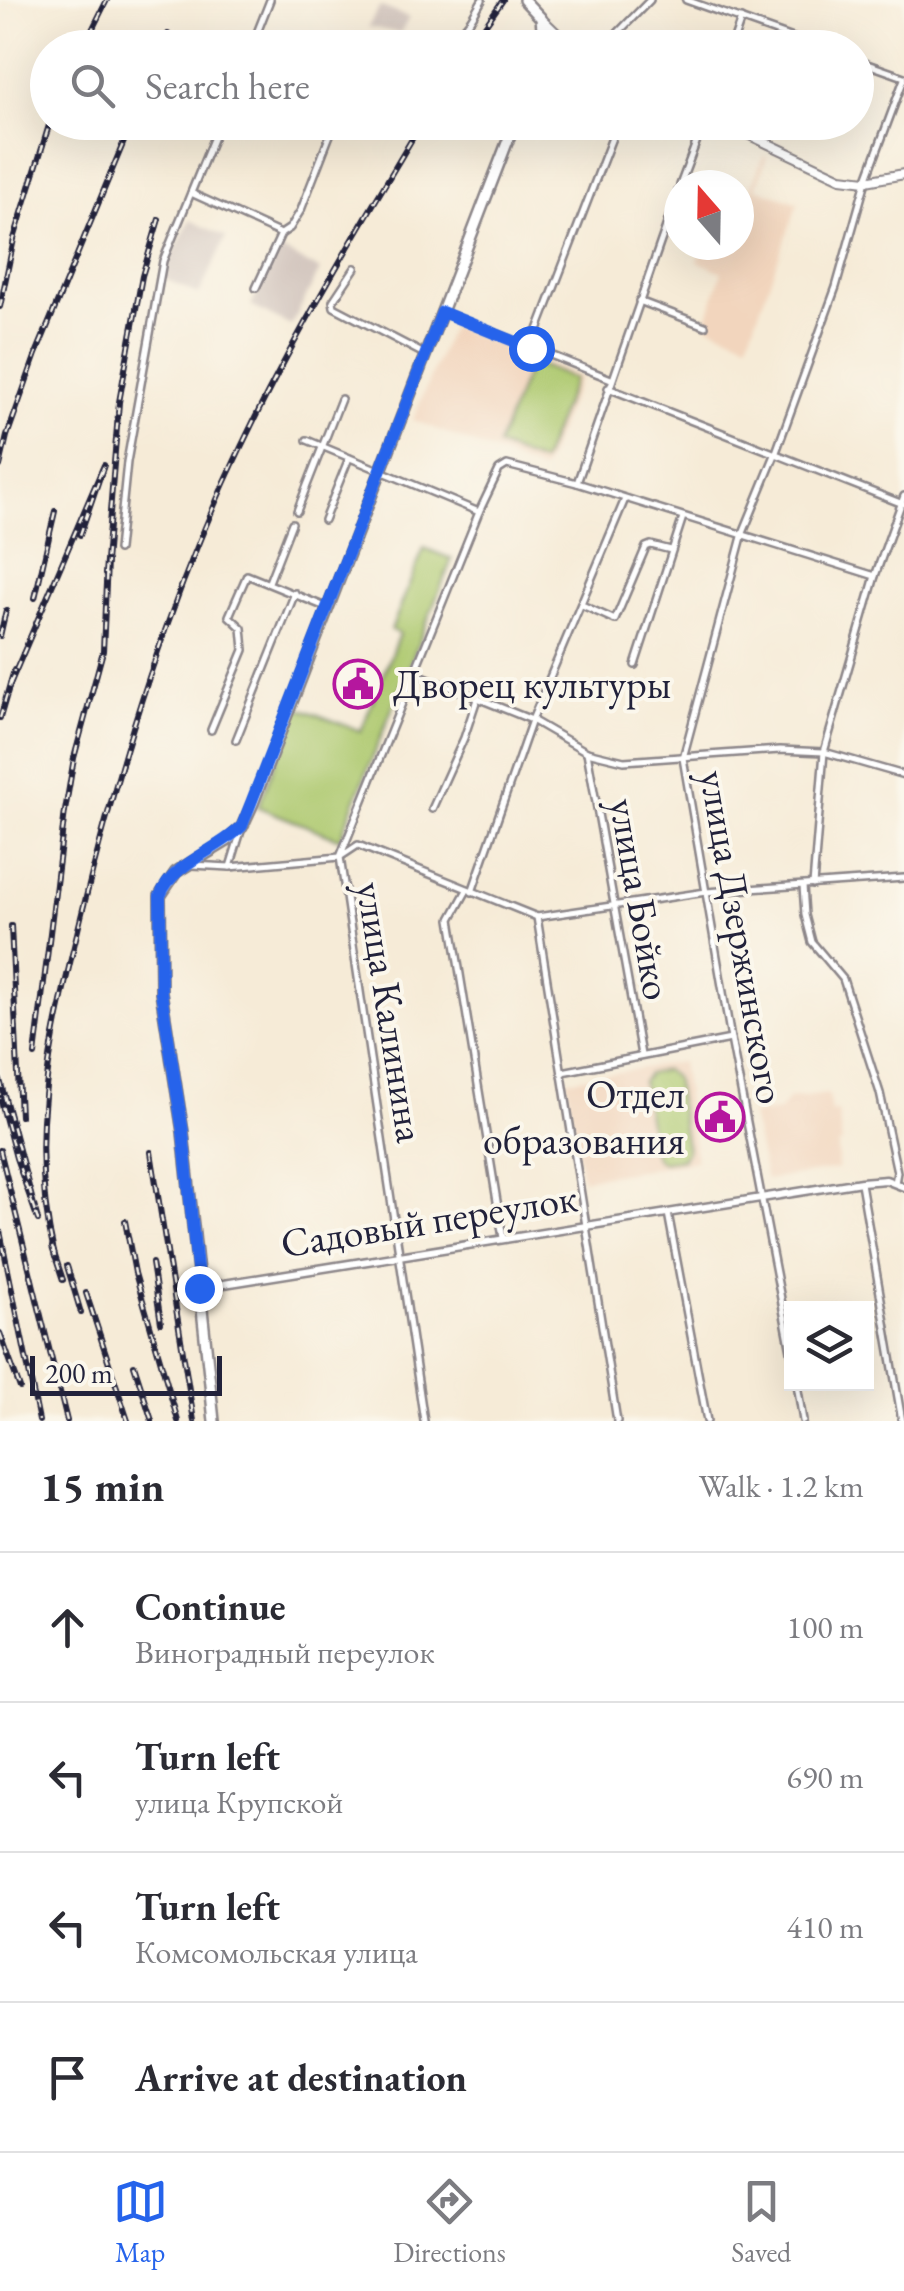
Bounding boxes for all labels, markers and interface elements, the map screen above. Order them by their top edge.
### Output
search box [30,30,874,140]
icon: search [65,58,120,113]
text: Search here [145,61,310,110]
north arrow [664,170,754,260]
route start [509,326,555,372]
public building icon: Дворец культуры [332,658,384,710]
place label: Дворец культуры [393,658,671,710]
street label: улица Дзержинского [688,766,798,1108]
street label: улица Бойко [598,794,684,1004]
street label: улица Калинина [345,878,437,1146]
place label: Отдел образования [483,1068,685,1166]
public building icon: Отдел образования [694,1091,746,1143]
street label: Садовый переулок [277,1171,581,1269]
route end [177,1266,223,1312]
map controls [784,1301,874,1391]
button: layers [784,1301,874,1391]
scale bar [30,1351,222,1396]
text: 200 m [45,1355,113,1391]
text: 15 min [40,1459,164,1514]
text: Walk · 1.2 km [699,1465,864,1507]
text: Continue [135,1582,286,1631]
icon: ahead [40,1600,95,1655]
text: 100 m [787,1606,864,1648]
text: Виноградный переулок [135,1631,435,1673]
text: Turn left [135,1732,280,1781]
icon: left [40,1750,95,1805]
text: 690 m [787,1756,864,1798]
text: улица Крупской [135,1781,343,1823]
text: Turn left [135,1882,280,1931]
icon: left [40,1900,95,1955]
text: 410 m [787,1906,864,1948]
text: Комсомольская улица [135,1931,418,1973]
icon: arrive [40,2050,95,2105]
text: Arrive at destination [135,2053,467,2102]
tab: Map [113,2174,168,2270]
tab: Directions [393,2174,506,2270]
tab: Saved [731,2174,791,2270]

